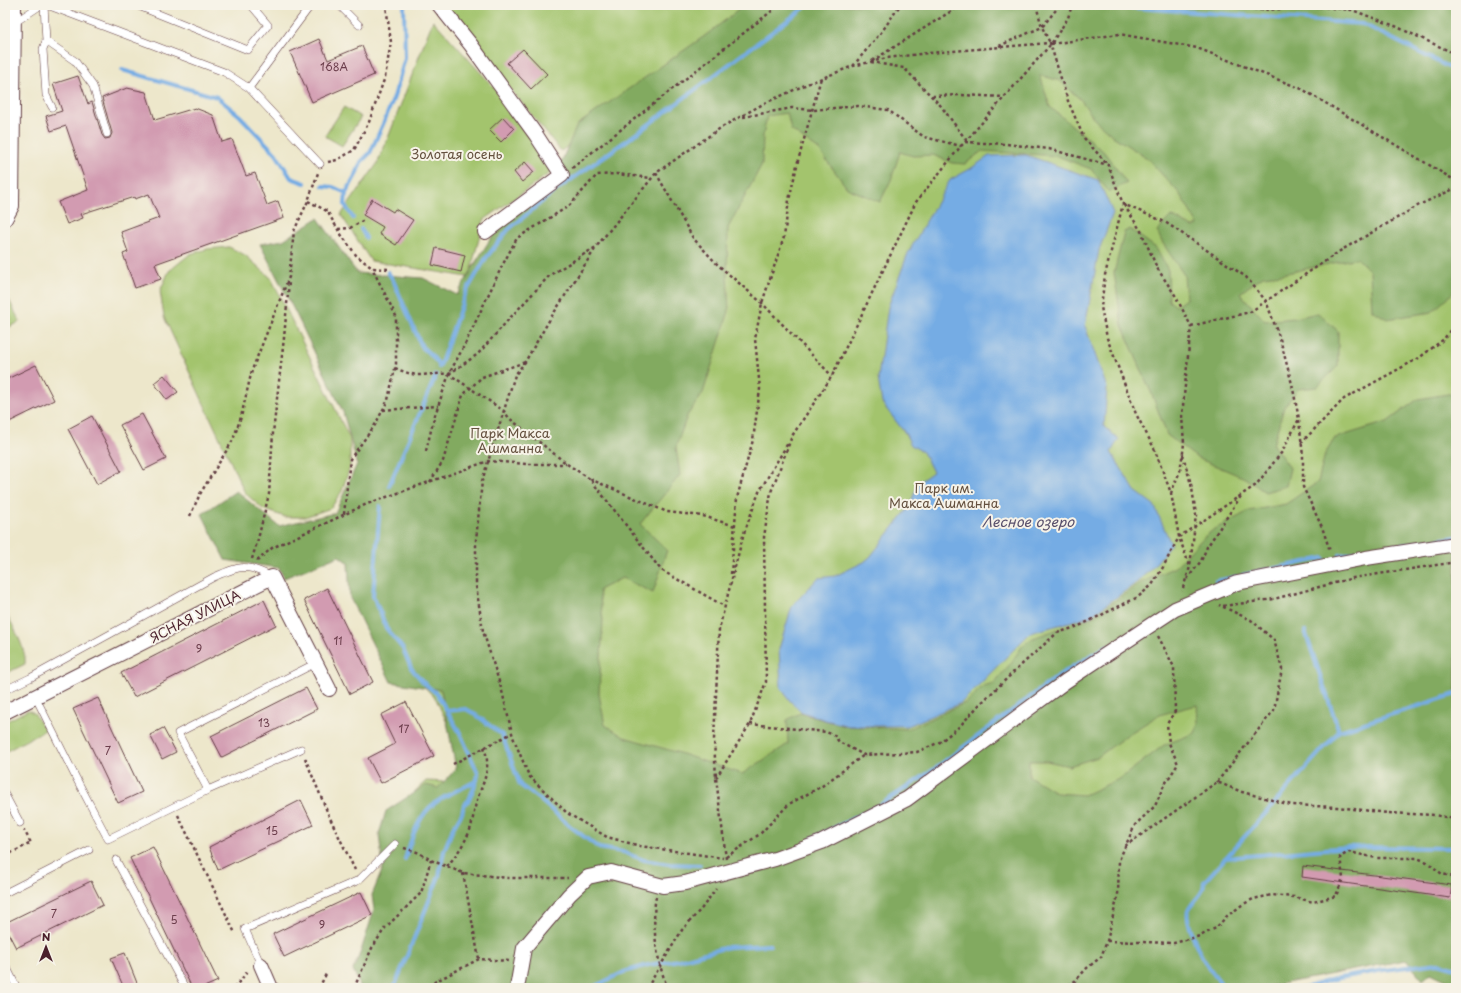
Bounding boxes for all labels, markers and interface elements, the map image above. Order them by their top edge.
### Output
house number: 168А [320,58,348,75]
park label: Золотая осень [412,144,503,163]
park label: Парк Макса Ашманна [470,423,551,457]
park label: Парк им. Макса Ашманна [889,478,1000,512]
water label: Лесное озеро [982,511,1075,532]
street label: ЯСНАЯ УЛИЦА [146,584,243,647]
house number: 11 [333,632,343,649]
house number: 9 [196,640,202,657]
house number: 13 [258,714,270,731]
house number: 17 [399,720,410,737]
house number: 7 [105,742,111,759]
house number: 15 [266,822,278,839]
house number: 7 [51,905,57,922]
house number: 5 [170,911,178,928]
house number: 9 [319,916,325,933]
north arrow [26,927,66,967]
text: N [42,928,51,945]

